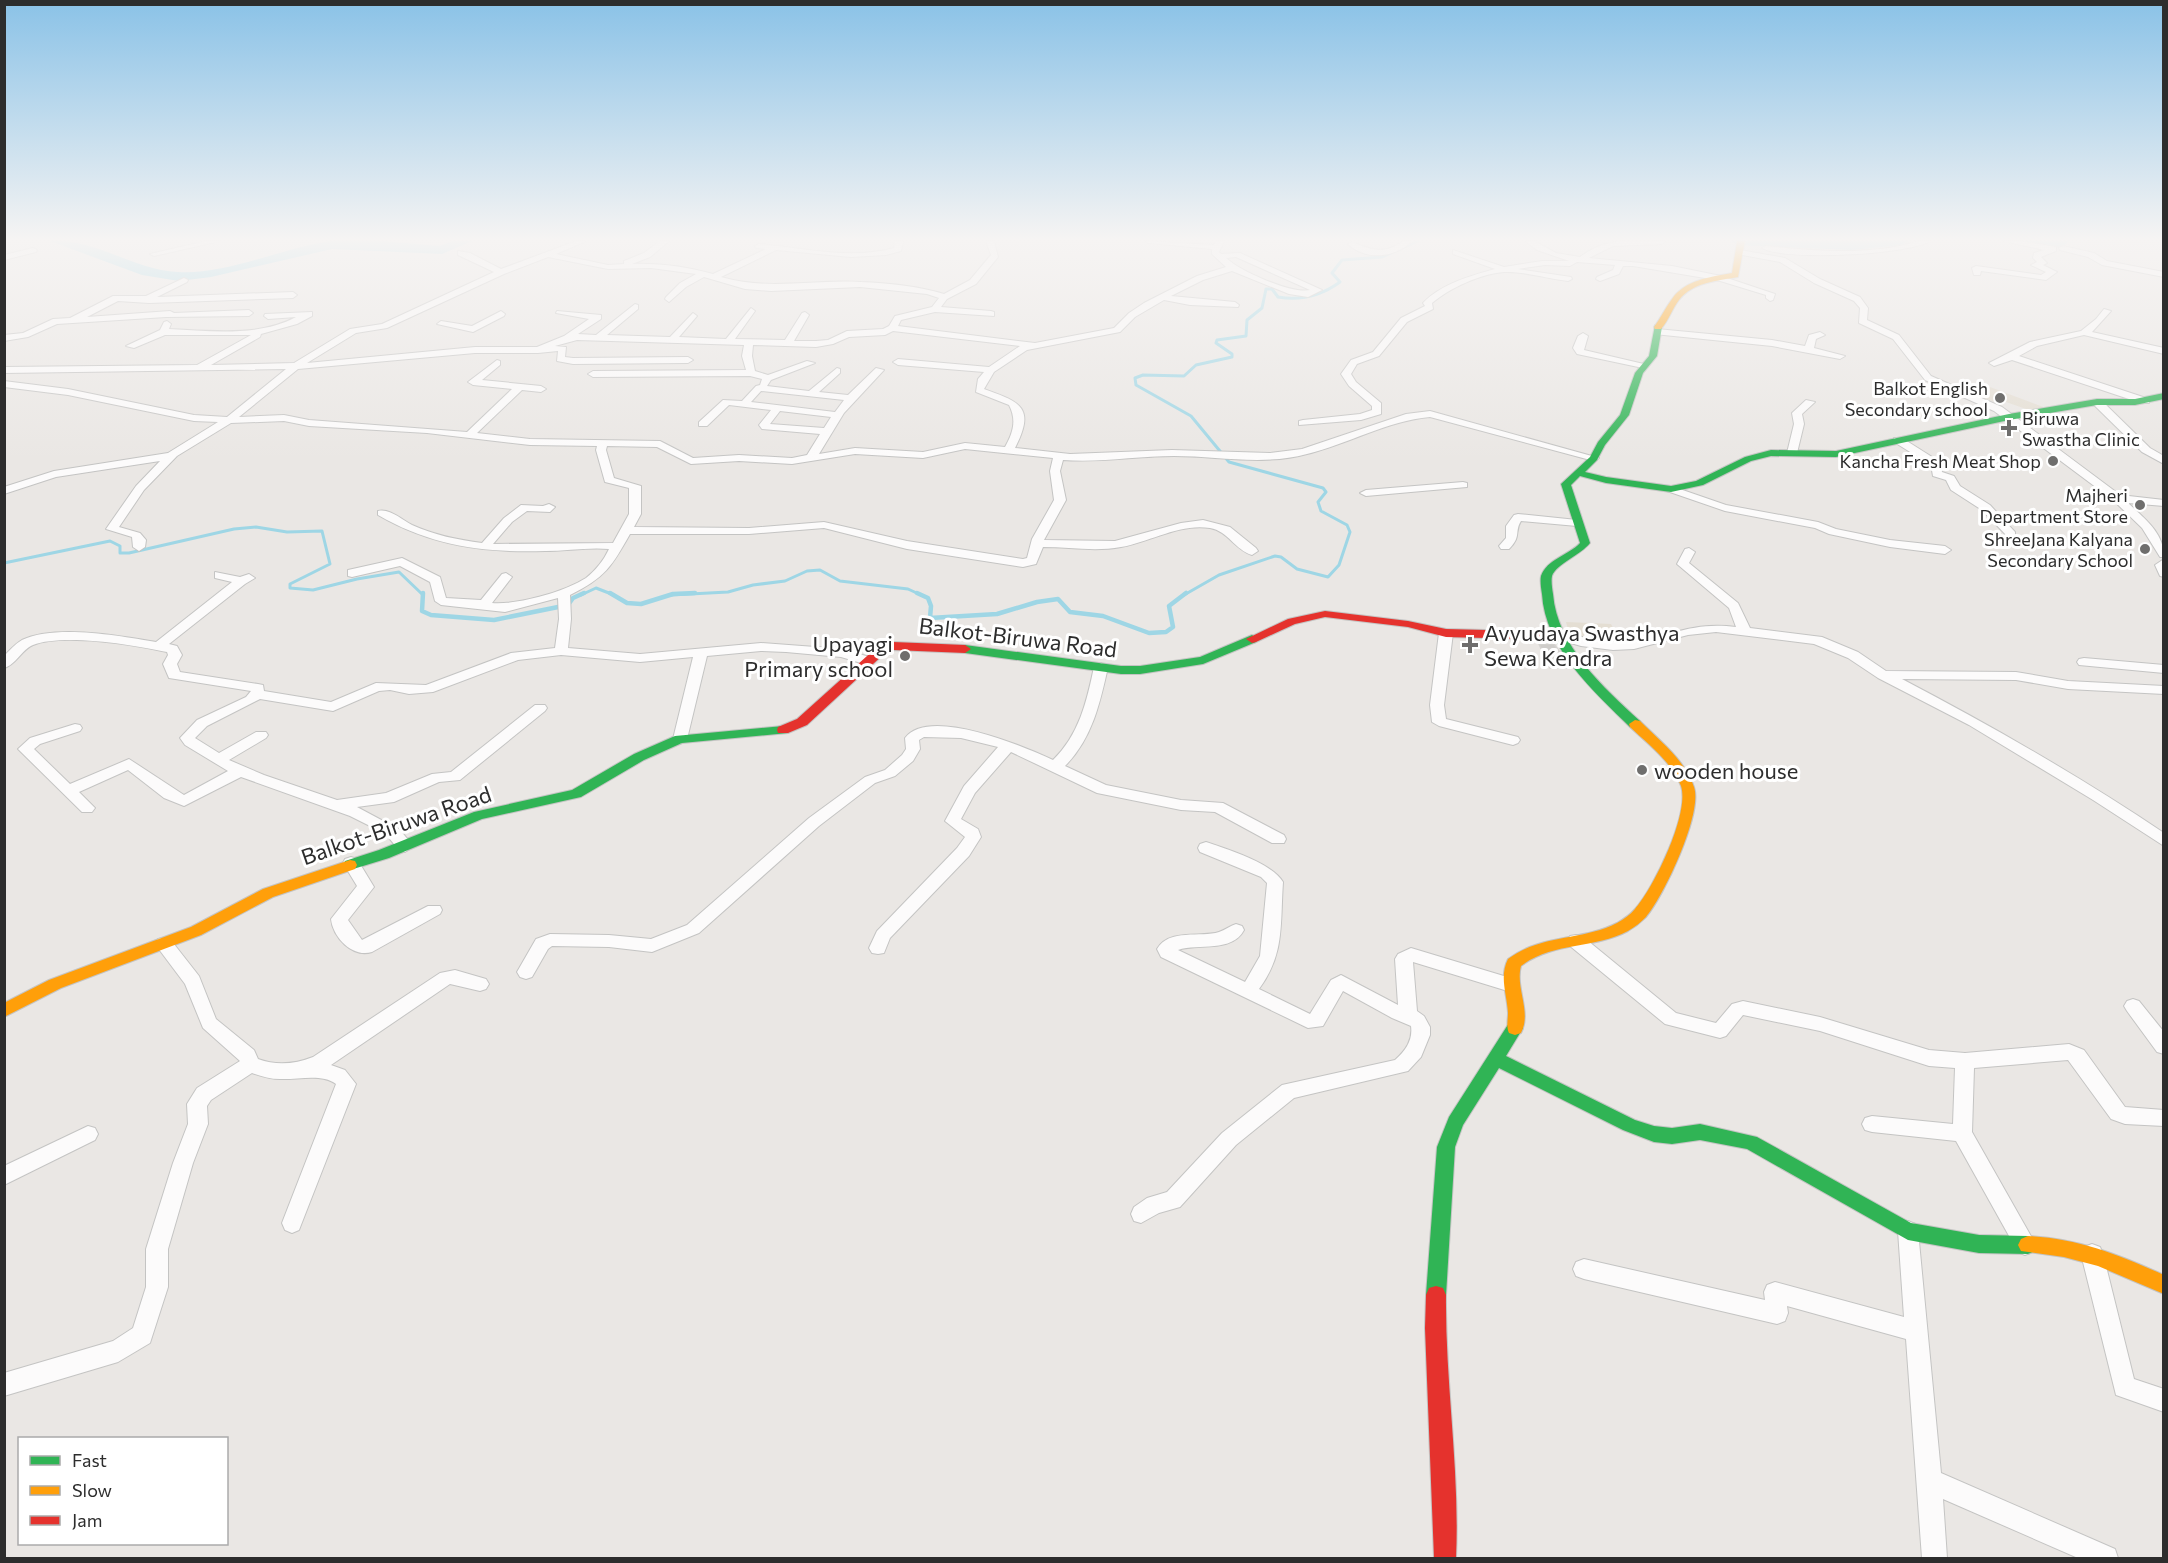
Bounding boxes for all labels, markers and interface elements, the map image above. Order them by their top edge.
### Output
place label: Balkot English Secondary school [1845,377,1988,420]
marker: Balkot English Secondary school [1993,391,2007,405]
place label: Biruwa Swastha Clinic [2022,407,2140,450]
marker: Biruwa Swastha Clinic [2000,419,2018,437]
place label: Kancha Fresh Meat Shop [1840,450,2041,472]
marker: Kancha Fresh Meat Shop [2046,454,2060,468]
place label: Majheri Department Store [1980,484,2128,527]
marker: Majheri Department Store [2133,498,2147,512]
place label: ShreeJana Kalyana Secondary School [1984,528,2133,571]
marker: ShreeJana Kalyana Secondary School [2138,542,2152,556]
street label: Balkot-Biruwa Road [917,611,1119,663]
place label: Avyudaya Swasthya Sewa Kendra [1484,619,1679,671]
place label: Upayagi Primary school [744,630,893,682]
marker: Avyudaya Swasthya Sewa Kendra [1461,636,1479,654]
marker: Upayagi Primary school [898,649,912,663]
place label: wooden house [1654,757,1798,784]
marker: wooden house [1635,763,1649,777]
street label: Balkot-Biruwa Road [297,780,495,870]
legend [18,1437,228,1545]
text: Fast [72,1449,107,1471]
text: Slow [72,1479,112,1501]
text: Jam [72,1509,102,1531]

